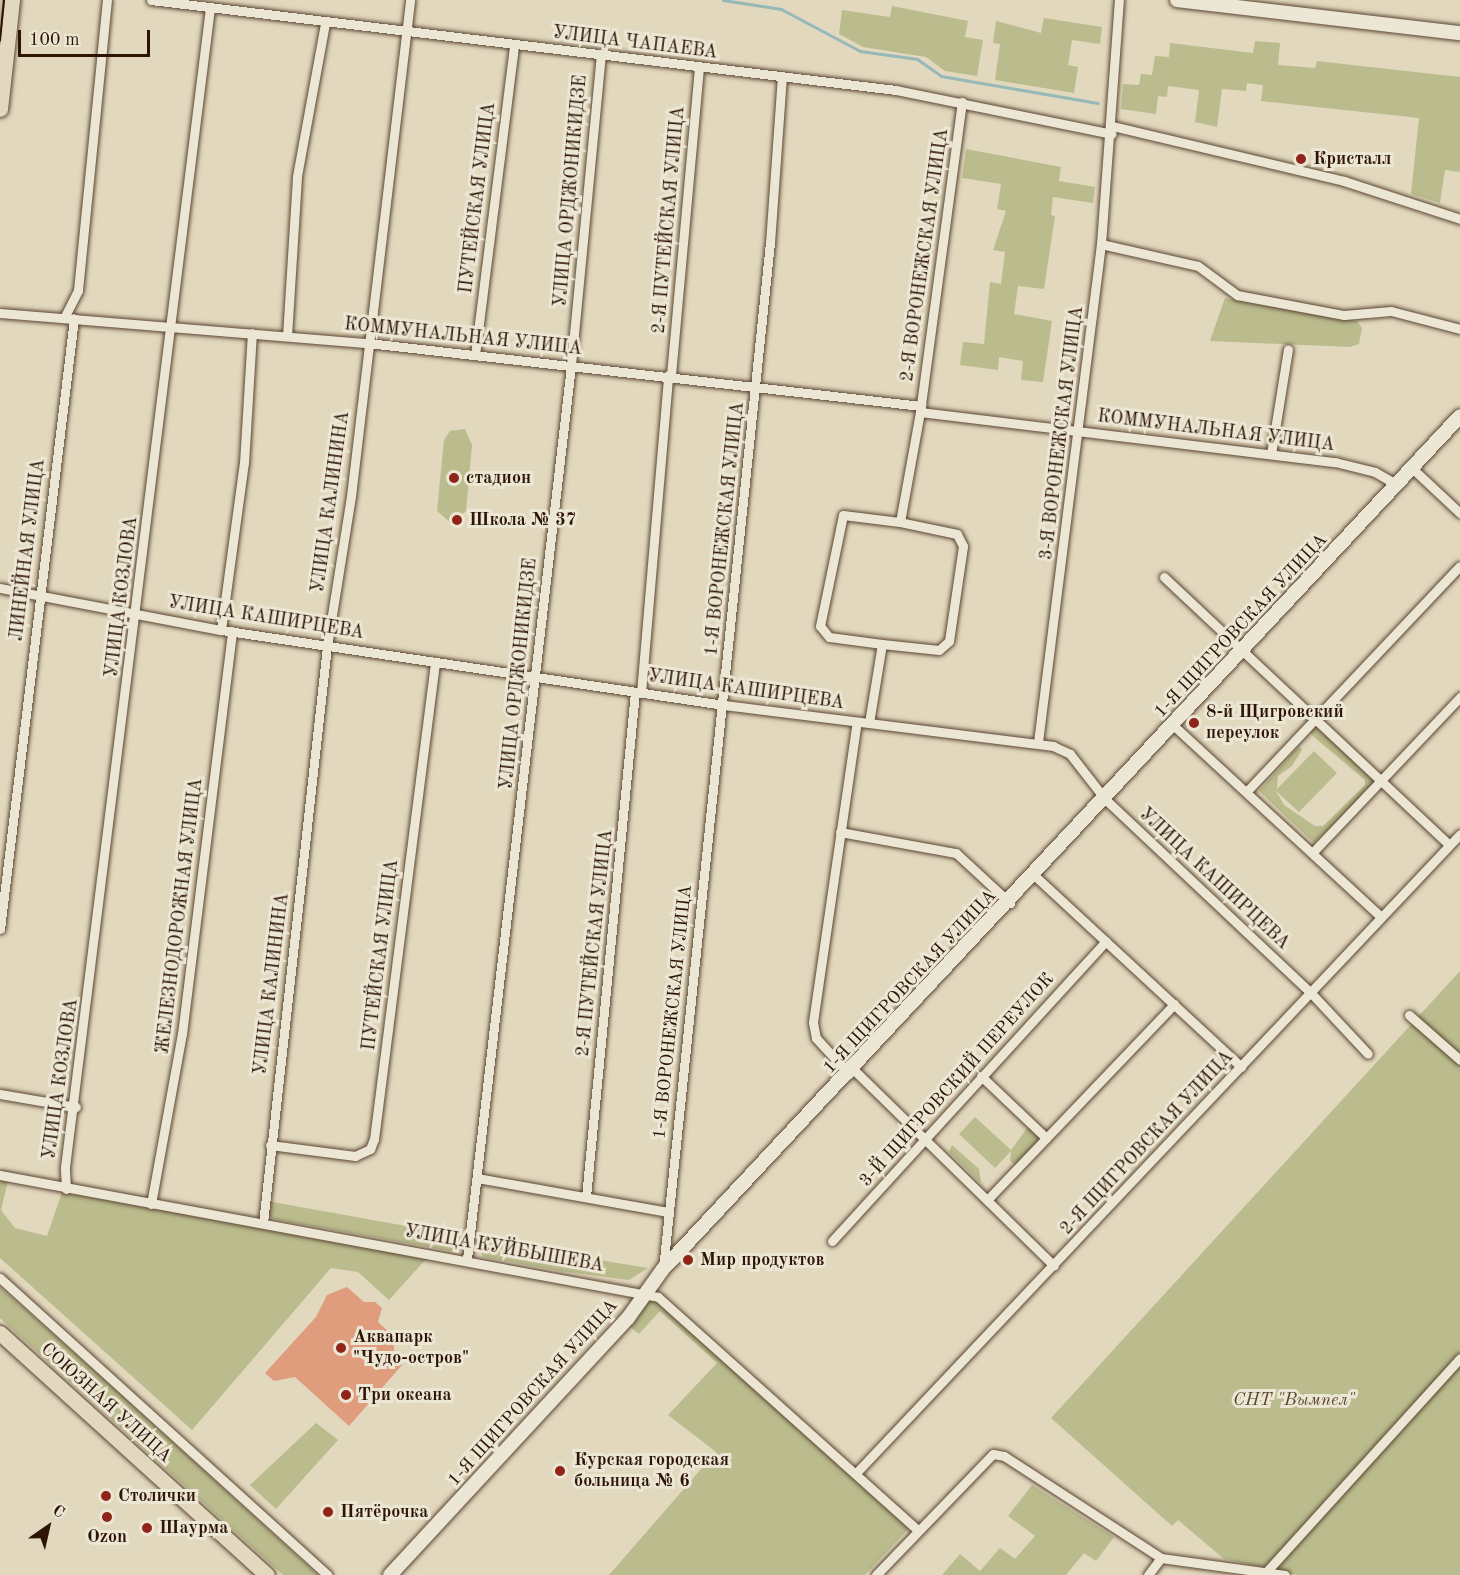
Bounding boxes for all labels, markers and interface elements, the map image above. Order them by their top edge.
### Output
scale bar [21,18,153,56]
street label: УЛИЦА ЧАПАЕВА [551,22,719,64]
text: 100 m [29,31,80,49]
street label: УЛИЦА ОРДЖОНИКИДЗЕ [550,74,592,308]
street label: ПУТЕЙСКАЯ УЛИЦА [456,101,500,295]
street label: 2-Я ПУТЕЙСКАЯ УЛИЦА [648,105,690,335]
street label: 2-Я ВОРОНЕЖСКАЯ УЛИЦА [897,127,953,383]
place label: Кристалл [1313,148,1391,170]
marker: Кристалл [1294,152,1308,166]
street label: 3-Я ВОРОНЕЖСКАЯ УЛИЦА [1036,305,1088,561]
street label: КОММУНАЛЬНАЯ УЛИЦА [343,314,583,360]
street label: 1-Я ВОРОНЕЖСКАЯ УЛИЦА [701,401,749,657]
street label: КОММУНАЛЬНАЯ УЛИЦА [1096,406,1336,456]
street label: УЛИЦА КАЛИНИНА [308,410,354,594]
street label: ЛИНЕЙНАЯ УЛИЦА [6,458,50,642]
place label: стадион [466,467,531,489]
marker: стадион [447,471,461,485]
place label: Школа № 37 [469,509,576,531]
marker: Школа № 37 [450,513,464,527]
street label: УЛИЦА КОЗЛОВА [101,515,143,679]
street label: 1-Я ЩИГРОВСКАЯ УЛИЦА [1150,529,1332,723]
street label: УЛИЦА ОРДЖОНИКИДЗЕ [496,557,542,791]
street label: УЛИЦА КАШИРЦЕВА [167,592,365,644]
street label: УЛИЦА КАШИРЦЕВА [646,666,846,714]
place label: 8-й Щигровский переулок [1206,702,1344,744]
marker: 8-й Щигровский переулок [1187,716,1201,730]
street label: ЖЕЛЕЗНОДОРОЖНАЯ УЛИЦА [152,777,208,1055]
street label: УЛИЦА КАШИРЦЕВА [1134,804,1294,954]
street label: 2-Я ПУТЕЙСКАЯ УЛИЦА [572,828,618,1058]
street label: ПУТЕЙСКАЯ УЛИЦА [359,858,403,1052]
street label: 1-Я ВОРОНЕЖСКАЯ УЛИЦА [649,884,697,1140]
street label: 1-Я ЩИГРОВСКАЯ УЛИЦА [819,885,1001,1079]
street label: УЛИЦА КАЛИНИНА [250,892,294,1076]
street label: 3-Й ЩИГРОВСКИЙ ПЕРЕУЛОК [855,969,1059,1191]
street label: УЛИЦА КОЗЛОВА [39,997,83,1161]
street label: 2-Я ЩИГРОВСКАЯ УЛИЦА [1056,1046,1238,1240]
street label: УЛИЦА КУЙБЫШЕВА [403,1221,605,1277]
place label: Мир продуктов [700,1249,824,1271]
marker: Мир продуктов [681,1253,695,1267]
street label: 1-Я ЩИГРОВСКАЯ УЛИЦА [443,1295,623,1491]
place label: Аквапарк "Чудо-остров" [353,1327,469,1370]
street label: СОЮЗНАЯ УЛИЦА [36,1339,176,1467]
marker: Аквапарк "Чудо-остров" [334,1341,348,1355]
place label: Три океана [358,1384,452,1406]
marker: Три океана [339,1388,353,1402]
park label: СНТ "Вымпел" [1233,1389,1355,1411]
place label: Курская городская больница № 6 [574,1450,729,1492]
marker: Курская городская больница № 6 [551,1462,569,1480]
place label: Столички [118,1485,196,1507]
marker: Столички [99,1489,113,1503]
north arrow [18,1497,78,1557]
place label: Пятёрочка [340,1501,428,1523]
text: С [49,1502,67,1522]
marker: Пятёрочка [321,1505,335,1519]
marker: Ozon [100,1510,114,1524]
place label: Шаурма [159,1517,228,1539]
marker: Шаурма [140,1521,154,1535]
place label: Ozon [87,1526,127,1548]

